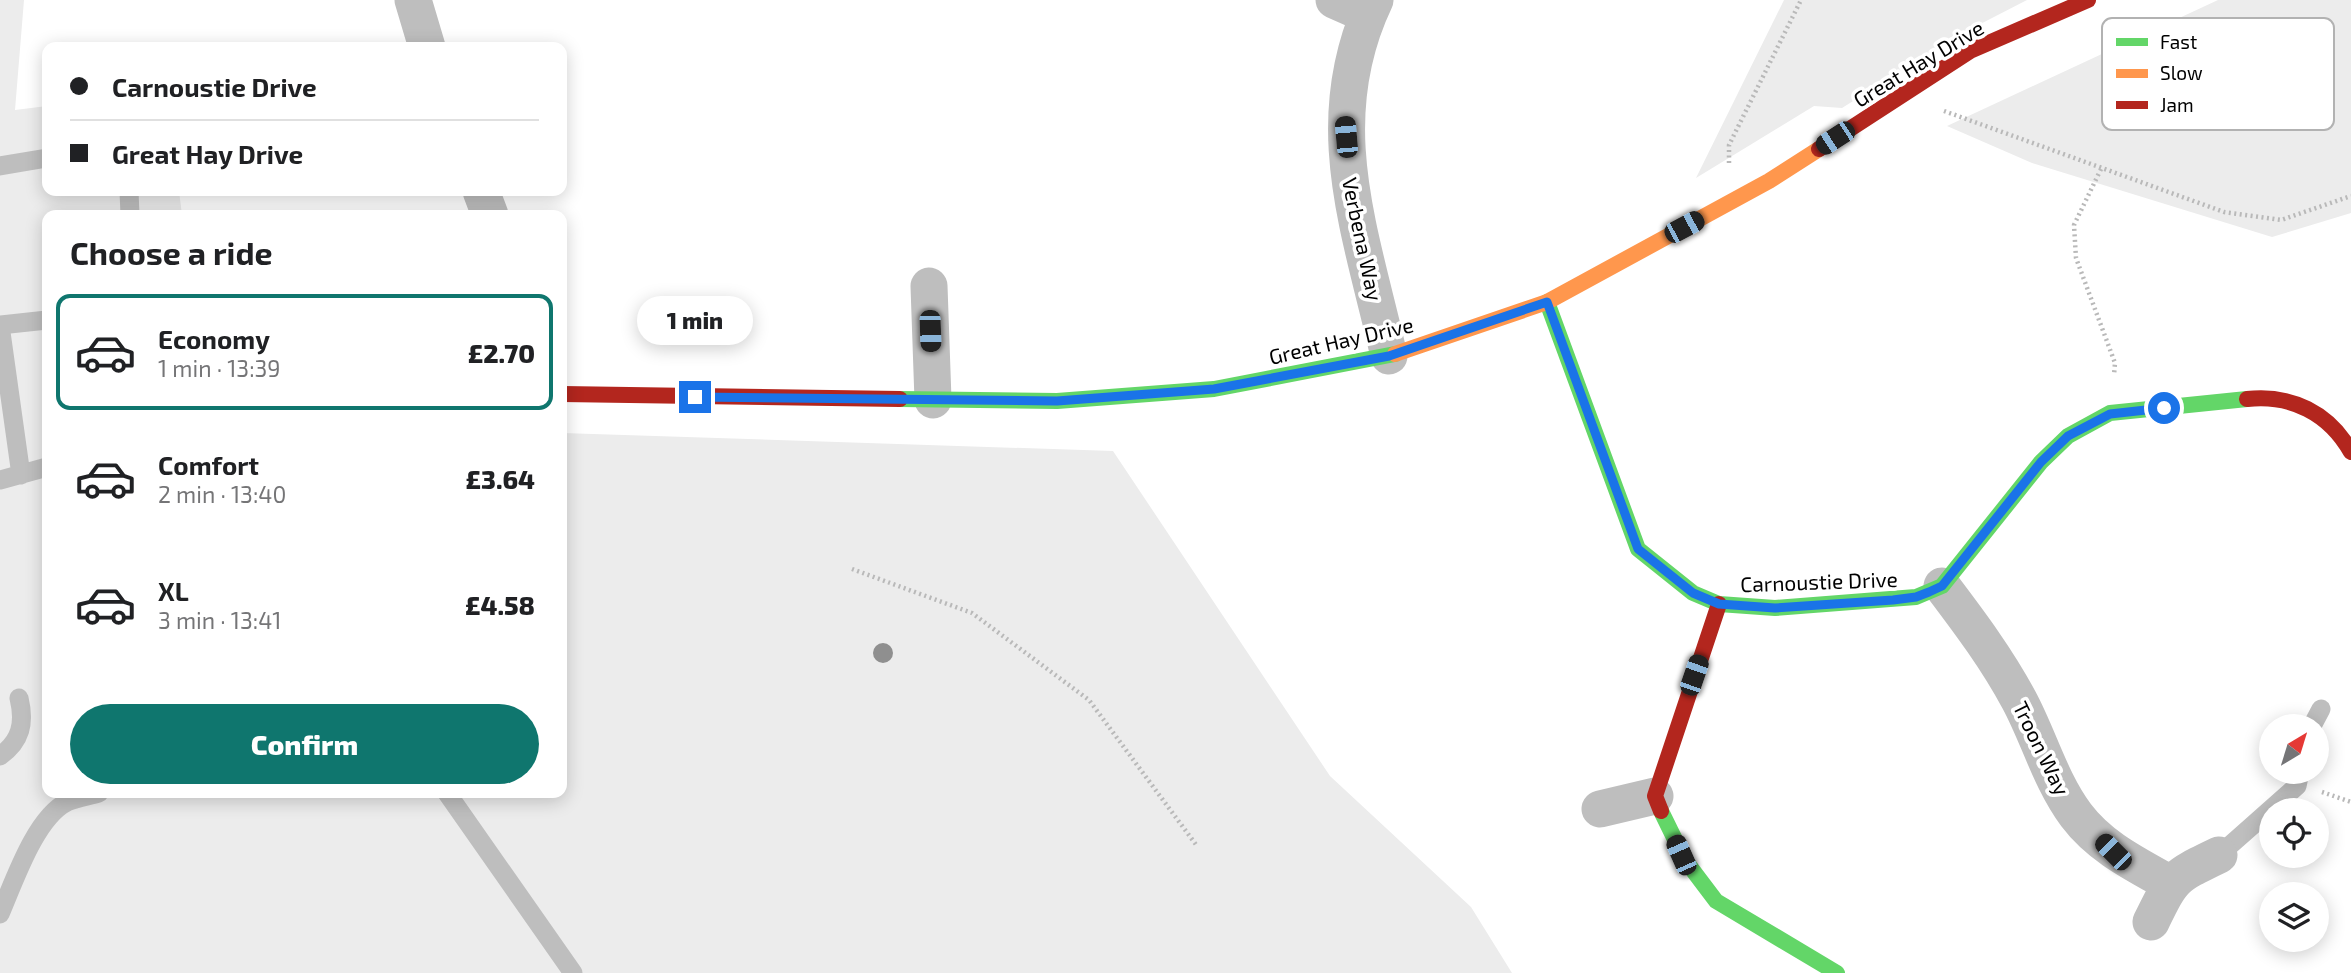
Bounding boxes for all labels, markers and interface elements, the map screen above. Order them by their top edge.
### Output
street label: Great Hay Drive [1848,14,1988,112]
legend [2102,18,2334,130]
text: Fast [2160,30,2197,53]
text: Slow [2160,61,2203,84]
text: Carnoustie Drive [112,71,317,102]
text: Jam [2160,93,2194,116]
car [1334,115,1359,159]
car [1812,118,1859,158]
text: Great Hay Drive [112,138,303,169]
street label: Verbena Way [1338,175,1388,303]
car [1661,208,1708,246]
text: Choose a ride [70,233,273,271]
callout: 1 min [637,296,753,344]
text: 1 min [667,306,723,334]
car [919,310,942,352]
street label: Great Hay Drive [1266,311,1416,369]
icon: car [74,321,137,384]
text: Economy [158,323,270,354]
text: £2.70 [468,337,535,368]
text: 1 min · 13:39 [158,354,281,382]
route end [679,381,711,413]
route start [2148,392,2180,424]
icon: car [74,447,137,510]
text: Comfort [158,449,259,480]
text: £3.64 [466,463,535,494]
text: 2 min · 13:40 [158,480,286,508]
street label: Carnoustie Drive [1740,566,1898,596]
icon: car [74,573,137,636]
text: XL [158,575,189,606]
text: £4.58 [465,589,535,620]
text: 3 min · 13:41 [158,606,282,634]
car [1678,652,1711,698]
street label: Troon Way [2009,697,2075,799]
button: Confirm [70,704,539,784]
north arrow [2259,714,2329,784]
map controls [2259,714,2329,952]
button: locate [2259,798,2329,868]
car [2091,830,2136,874]
car [1663,832,1700,878]
button: layers [2259,882,2329,952]

